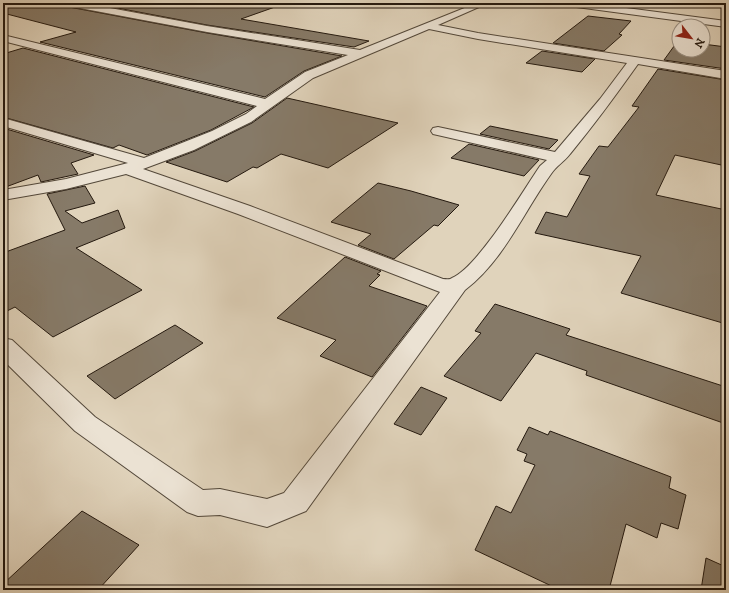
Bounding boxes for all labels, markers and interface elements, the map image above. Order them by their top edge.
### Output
north arrow [671,18,711,58]
text: N [690,35,707,50]

